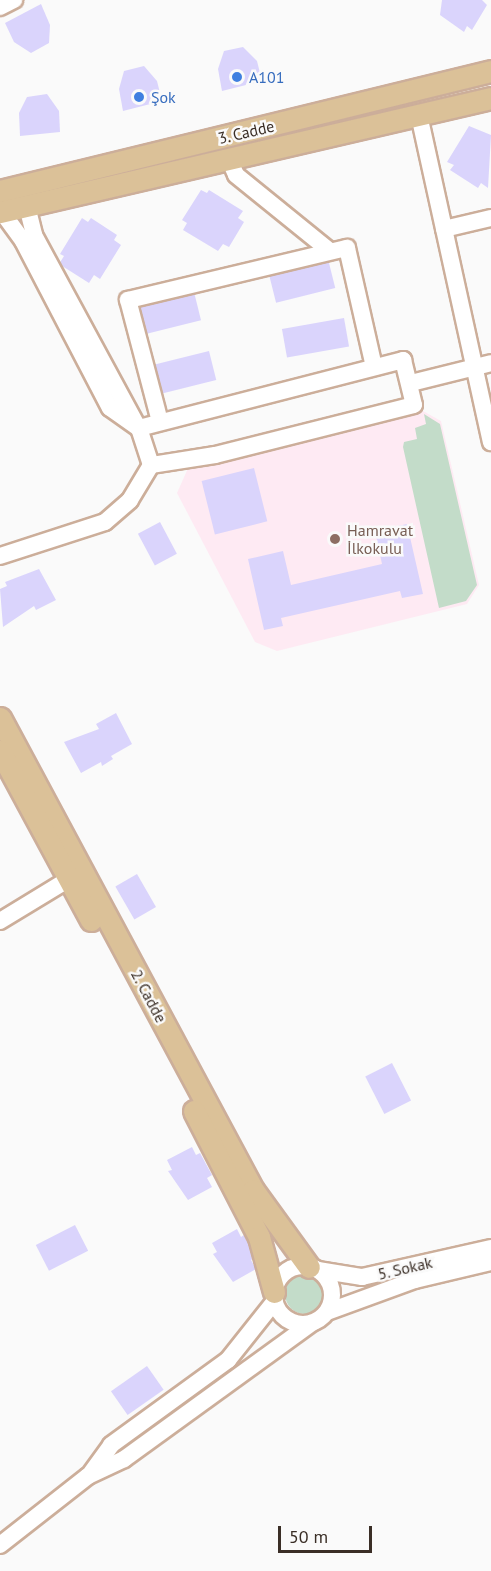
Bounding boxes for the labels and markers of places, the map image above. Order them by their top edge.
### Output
place label: A101 [249,67,285,87]
marker: A101 [230,70,244,84]
place label: Şok [151,87,176,107]
marker: Şok [132,90,146,104]
place label: Hamravat İlkokulu [347,520,413,558]
marker: Hamravat İlkokulu [328,532,342,546]

